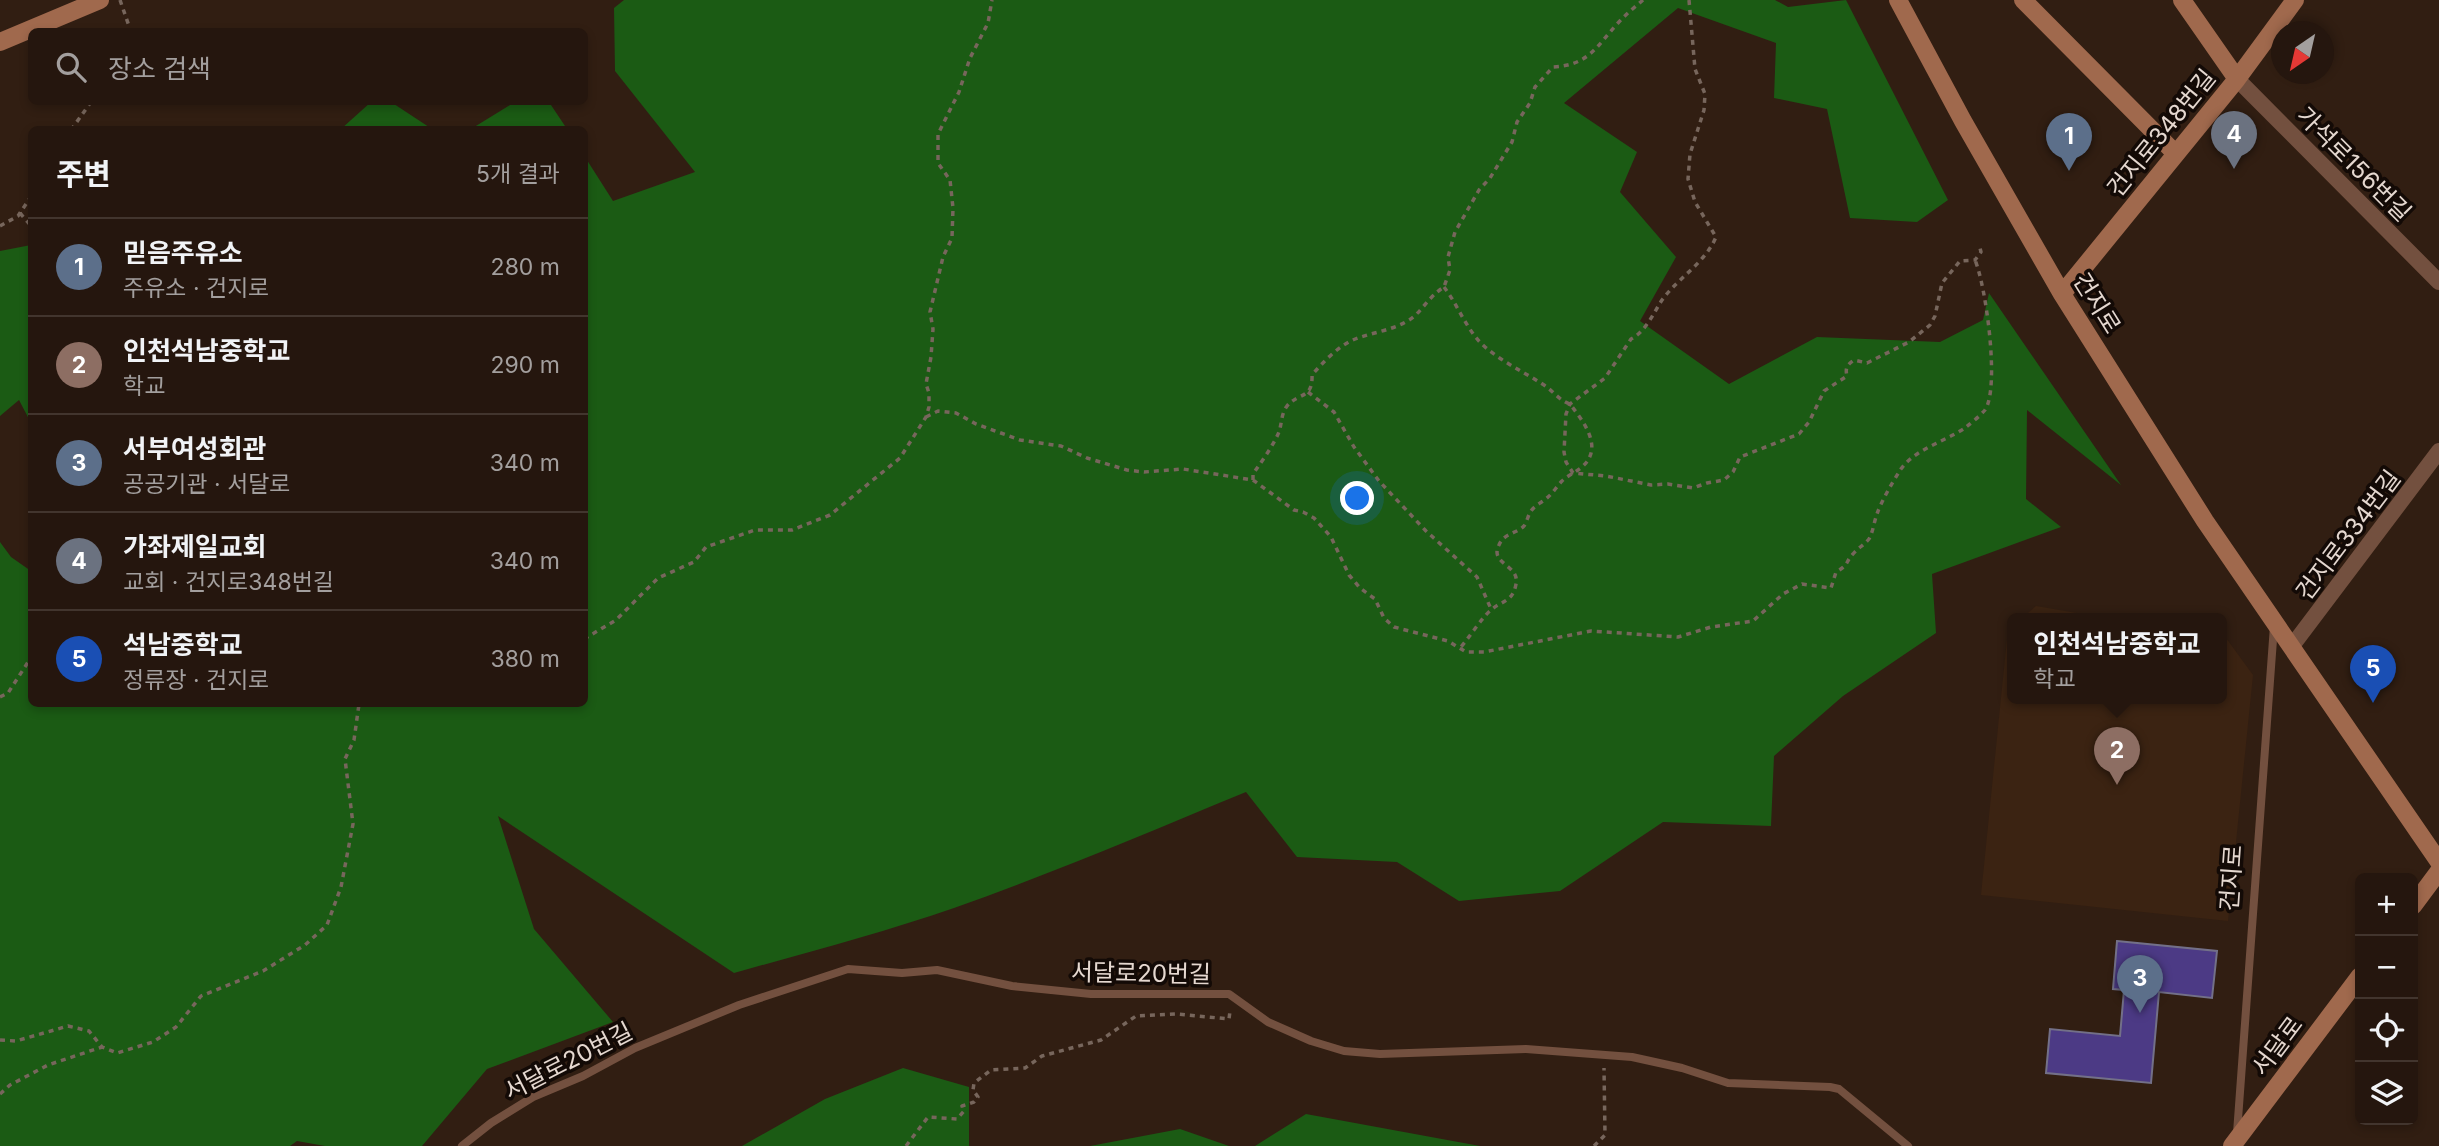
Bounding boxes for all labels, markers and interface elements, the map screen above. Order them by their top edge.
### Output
north arrow [2271,21,2334,84]
search box [28,28,588,105]
icon: search [52,48,90,86]
text: 장소 검색 [108,53,211,84]
street label: 건지로348번길 [2101,63,2221,203]
street label: 가석로156번길 [2291,101,2417,227]
pin: 4 [2211,111,2257,169]
pin: 1 [2046,113,2092,171]
text: 주변 [56,156,111,192]
text: 5개 결과 [476,160,560,188]
text: 믿음주유소 [123,237,243,268]
text: 1 [74,253,84,281]
text: 280 m [491,253,560,281]
street label: 건지로 [2067,267,2127,339]
text: 주유소 · 건지로 [123,274,270,302]
text: 인천석남중학교 [123,335,290,366]
text: 2 [72,351,86,379]
text: 290 m [491,351,560,379]
text: 학교 [123,372,165,400]
text: 서부여성회관 [123,433,267,464]
text: 3 [72,449,86,477]
text: 340 m [490,449,560,477]
street label: 건지로334번길 [2290,464,2406,606]
text: 공공기관 · 서달로 [123,470,291,498]
your location [1340,481,1374,515]
text: 가좌제일교회 [123,531,267,562]
text: 4 [71,547,87,575]
text: 340 m [490,547,560,575]
text: 교회 · 건지로348번길 [123,568,334,596]
popup [2007,613,2227,704]
text: 인천석남중학교 [2033,628,2201,659]
text: 석남중학교 [123,629,243,660]
text: 5 [72,645,86,673]
text: 380 m [490,645,560,673]
pin: 5 [2350,645,2396,703]
text: 학교 [2033,665,2076,693]
text: 정류장 · 건지로 [123,666,270,694]
pin: 2 [2094,727,2140,785]
street label: 건지로 [2214,844,2248,912]
map controls [2355,873,2418,1125]
button: + [2355,873,2418,936]
button: − [2355,936,2418,999]
pin: 3 [2117,955,2163,1013]
street label: 서달로20번길 [1071,957,1211,989]
button: locate [2355,999,2418,1062]
street label: 서달로 [2245,1011,2309,1081]
street label: 서달로20번길 [499,1016,637,1106]
button: layers [2355,1062,2418,1125]

